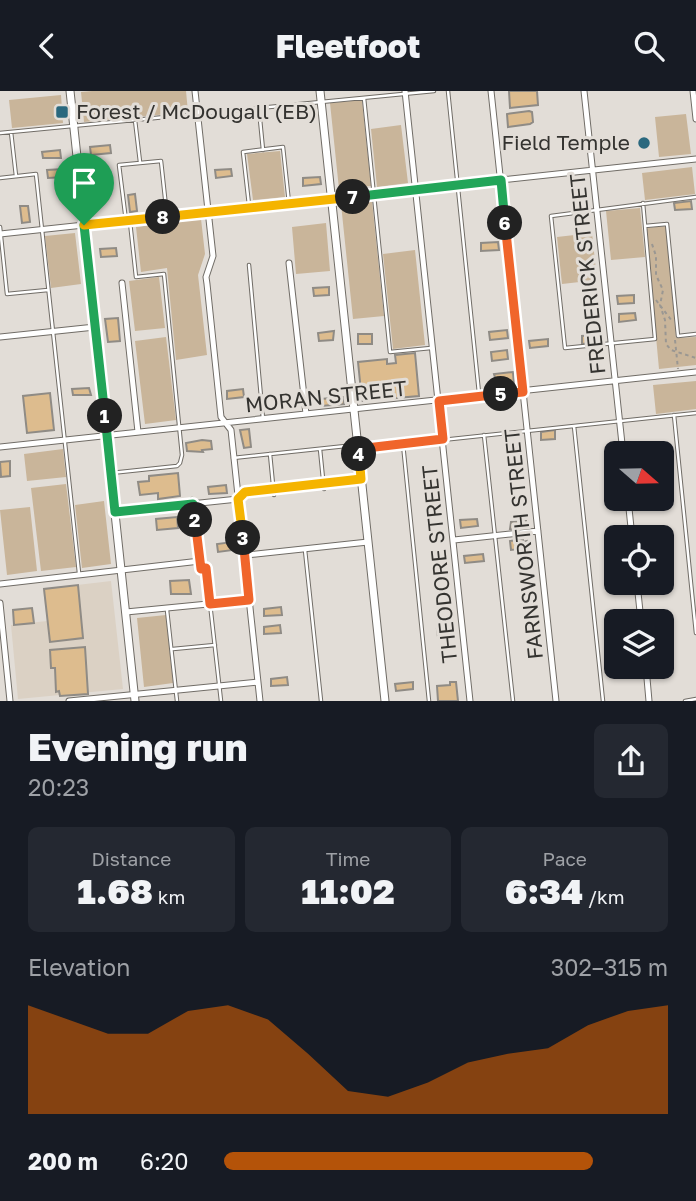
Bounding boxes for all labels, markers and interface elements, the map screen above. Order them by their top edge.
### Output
icon: back [28,27,66,65]
text: Fleetfoot [276,27,420,65]
icon: search [630,27,668,65]
place label: Forest / McDougall (EB) [76,98,317,124]
marker: Forest / McDougall (EB) [54,104,70,120]
place label: Field Temple [502,129,630,155]
marker: Field Temple [636,135,652,151]
pin [54,153,114,225]
icon: arrive [65,164,103,202]
street label: FREDERICK STREET [564,173,610,376]
pin: 7 [336,179,370,215]
text: 7 [347,185,358,208]
pin: 8 [146,199,180,235]
text: 8 [156,205,169,228]
pin: 6 [488,205,522,241]
text: 6 [498,211,511,234]
street label: MORAN STREET [244,375,408,417]
pin: 5 [484,377,518,411]
text: 5 [495,382,506,405]
pin: 1 [88,399,122,433]
text: 1 [100,404,109,427]
street label: FARNSWORTH STREET [498,427,548,661]
pin: 4 [342,437,376,471]
north arrow [604,441,674,511]
map controls [604,441,674,679]
text: 4 [353,442,364,465]
street label: THEODORE STREET [416,464,462,665]
pin: 2 [178,503,212,537]
text: 2 [189,508,200,531]
pin: 3 [226,521,260,555]
button: locate [604,525,674,595]
text: 3 [237,526,248,549]
button: layers [604,609,674,679]
text: Evening run [28,724,247,769]
button: share [594,724,668,798]
text: 20:23 [28,773,89,801]
text: Distance [91,847,171,870]
text: Time [326,847,370,870]
text: Pace [542,847,587,870]
text: 1.68 [77,870,153,912]
text: 11:02 [301,870,395,912]
text: 6:34 [505,870,583,912]
text: km [153,885,185,908]
text: /km [583,885,625,908]
text: Elevation [28,953,130,981]
text: 302–315 m [551,953,668,981]
text: 200 m [28,1147,98,1175]
text: 6:20 [140,1147,188,1175]

